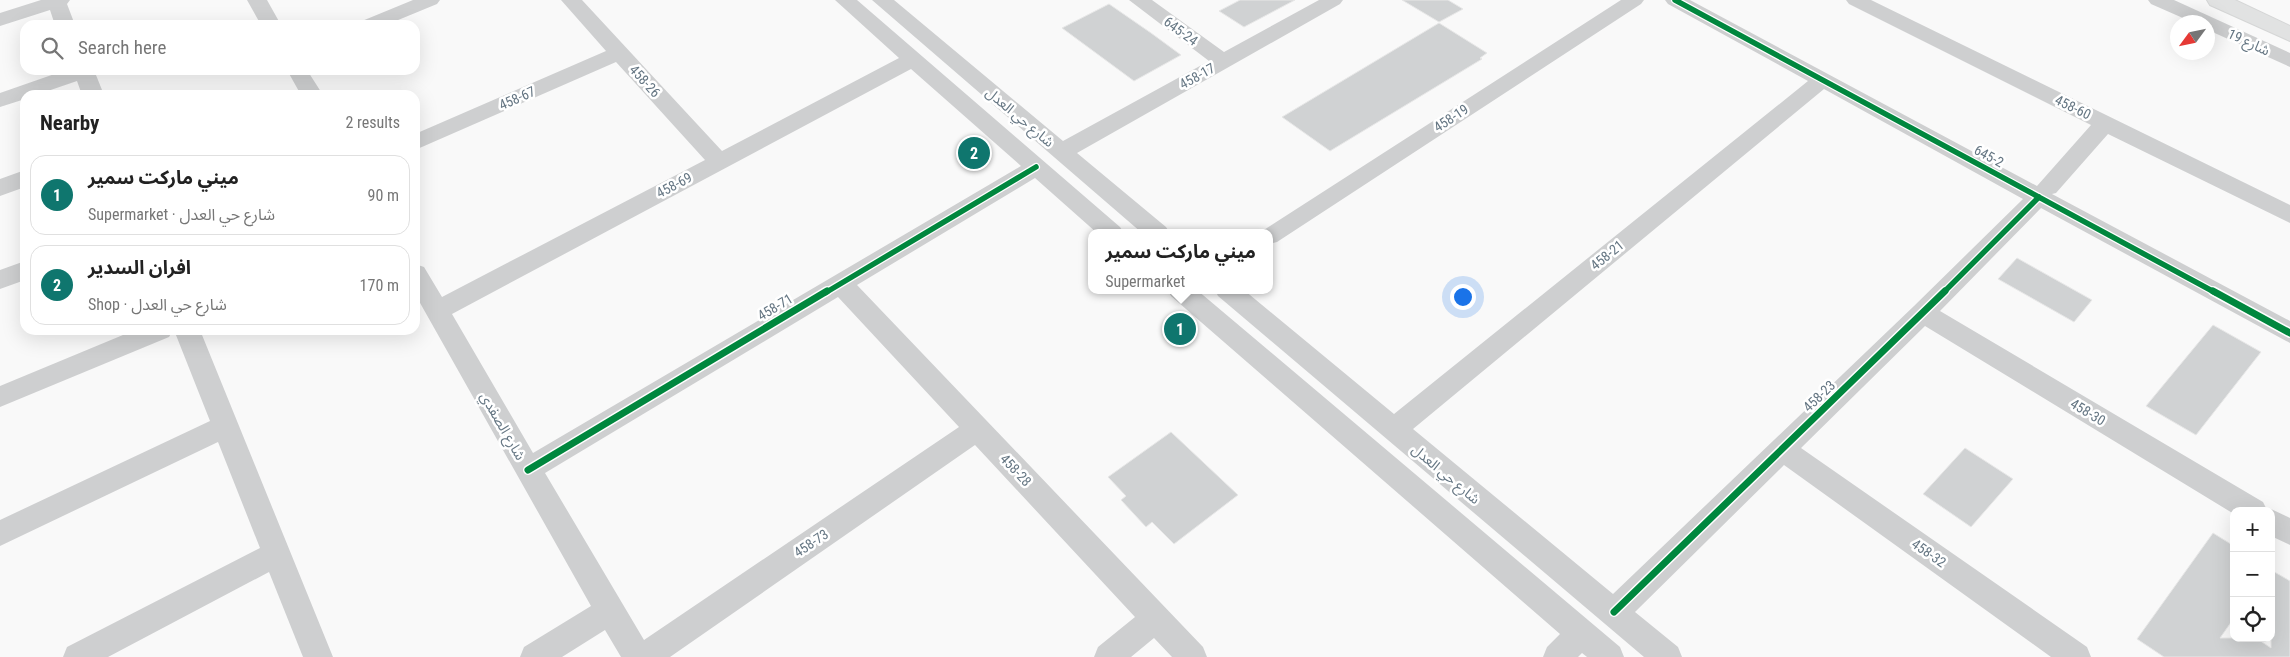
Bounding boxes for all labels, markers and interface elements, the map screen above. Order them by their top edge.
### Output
street label: 645-24 [1161,13,1201,49]
north arrow [2170,15,2215,60]
search box [20,20,420,75]
street label: شارع 19 [2224,25,2272,61]
icon: search [38,34,66,62]
text: Search here [78,36,166,59]
street label: 458-17 [1176,60,1218,92]
street label: 458-26 [626,62,664,101]
street label: 458-67 [496,83,538,113]
street label: شارع حي العدل [981,84,1057,153]
street label: 458-60 [2052,91,2094,123]
street label: 458-19 [1431,101,1471,135]
text: Nearby [40,111,99,135]
text: 2 results [345,113,400,132]
pin: 2 [958,134,990,172]
street label: 645-2 [1972,142,2007,170]
text: ميني ماركت سمير [88,166,239,189]
street label: 458-69 [653,169,695,201]
text: 1 [53,186,61,205]
text: 90 m [367,186,399,205]
text: Supermarket · شارع حي العدل [88,205,275,224]
popup [1088,229,1273,294]
street label: 458-21 [1587,237,1627,273]
text: ميني ماركت سمير [1105,240,1256,263]
text: افران السدير [88,256,191,279]
text: Supermarket [1105,272,1185,291]
text: 2 [53,276,61,295]
text: 170 m [360,276,399,295]
your location [1450,284,1476,310]
street label: 458-71 [755,290,795,324]
text: Shop · شارع حي العدل [88,295,227,314]
pin: 1 [1164,310,1196,348]
street label: 458-23 [1800,377,1838,415]
street label: شارع الصفدي [474,389,529,464]
street label: 458-30 [2068,395,2108,429]
street label: شارع حي العدل [1407,441,1483,510]
street label: 458-28 [997,451,1035,489]
map controls [2230,507,2275,642]
button: + [2230,507,2275,552]
street label: 458-73 [791,526,831,560]
street label: 458-32 [1909,536,1949,571]
button: − [2230,552,2275,597]
button: locate [2230,597,2275,642]

